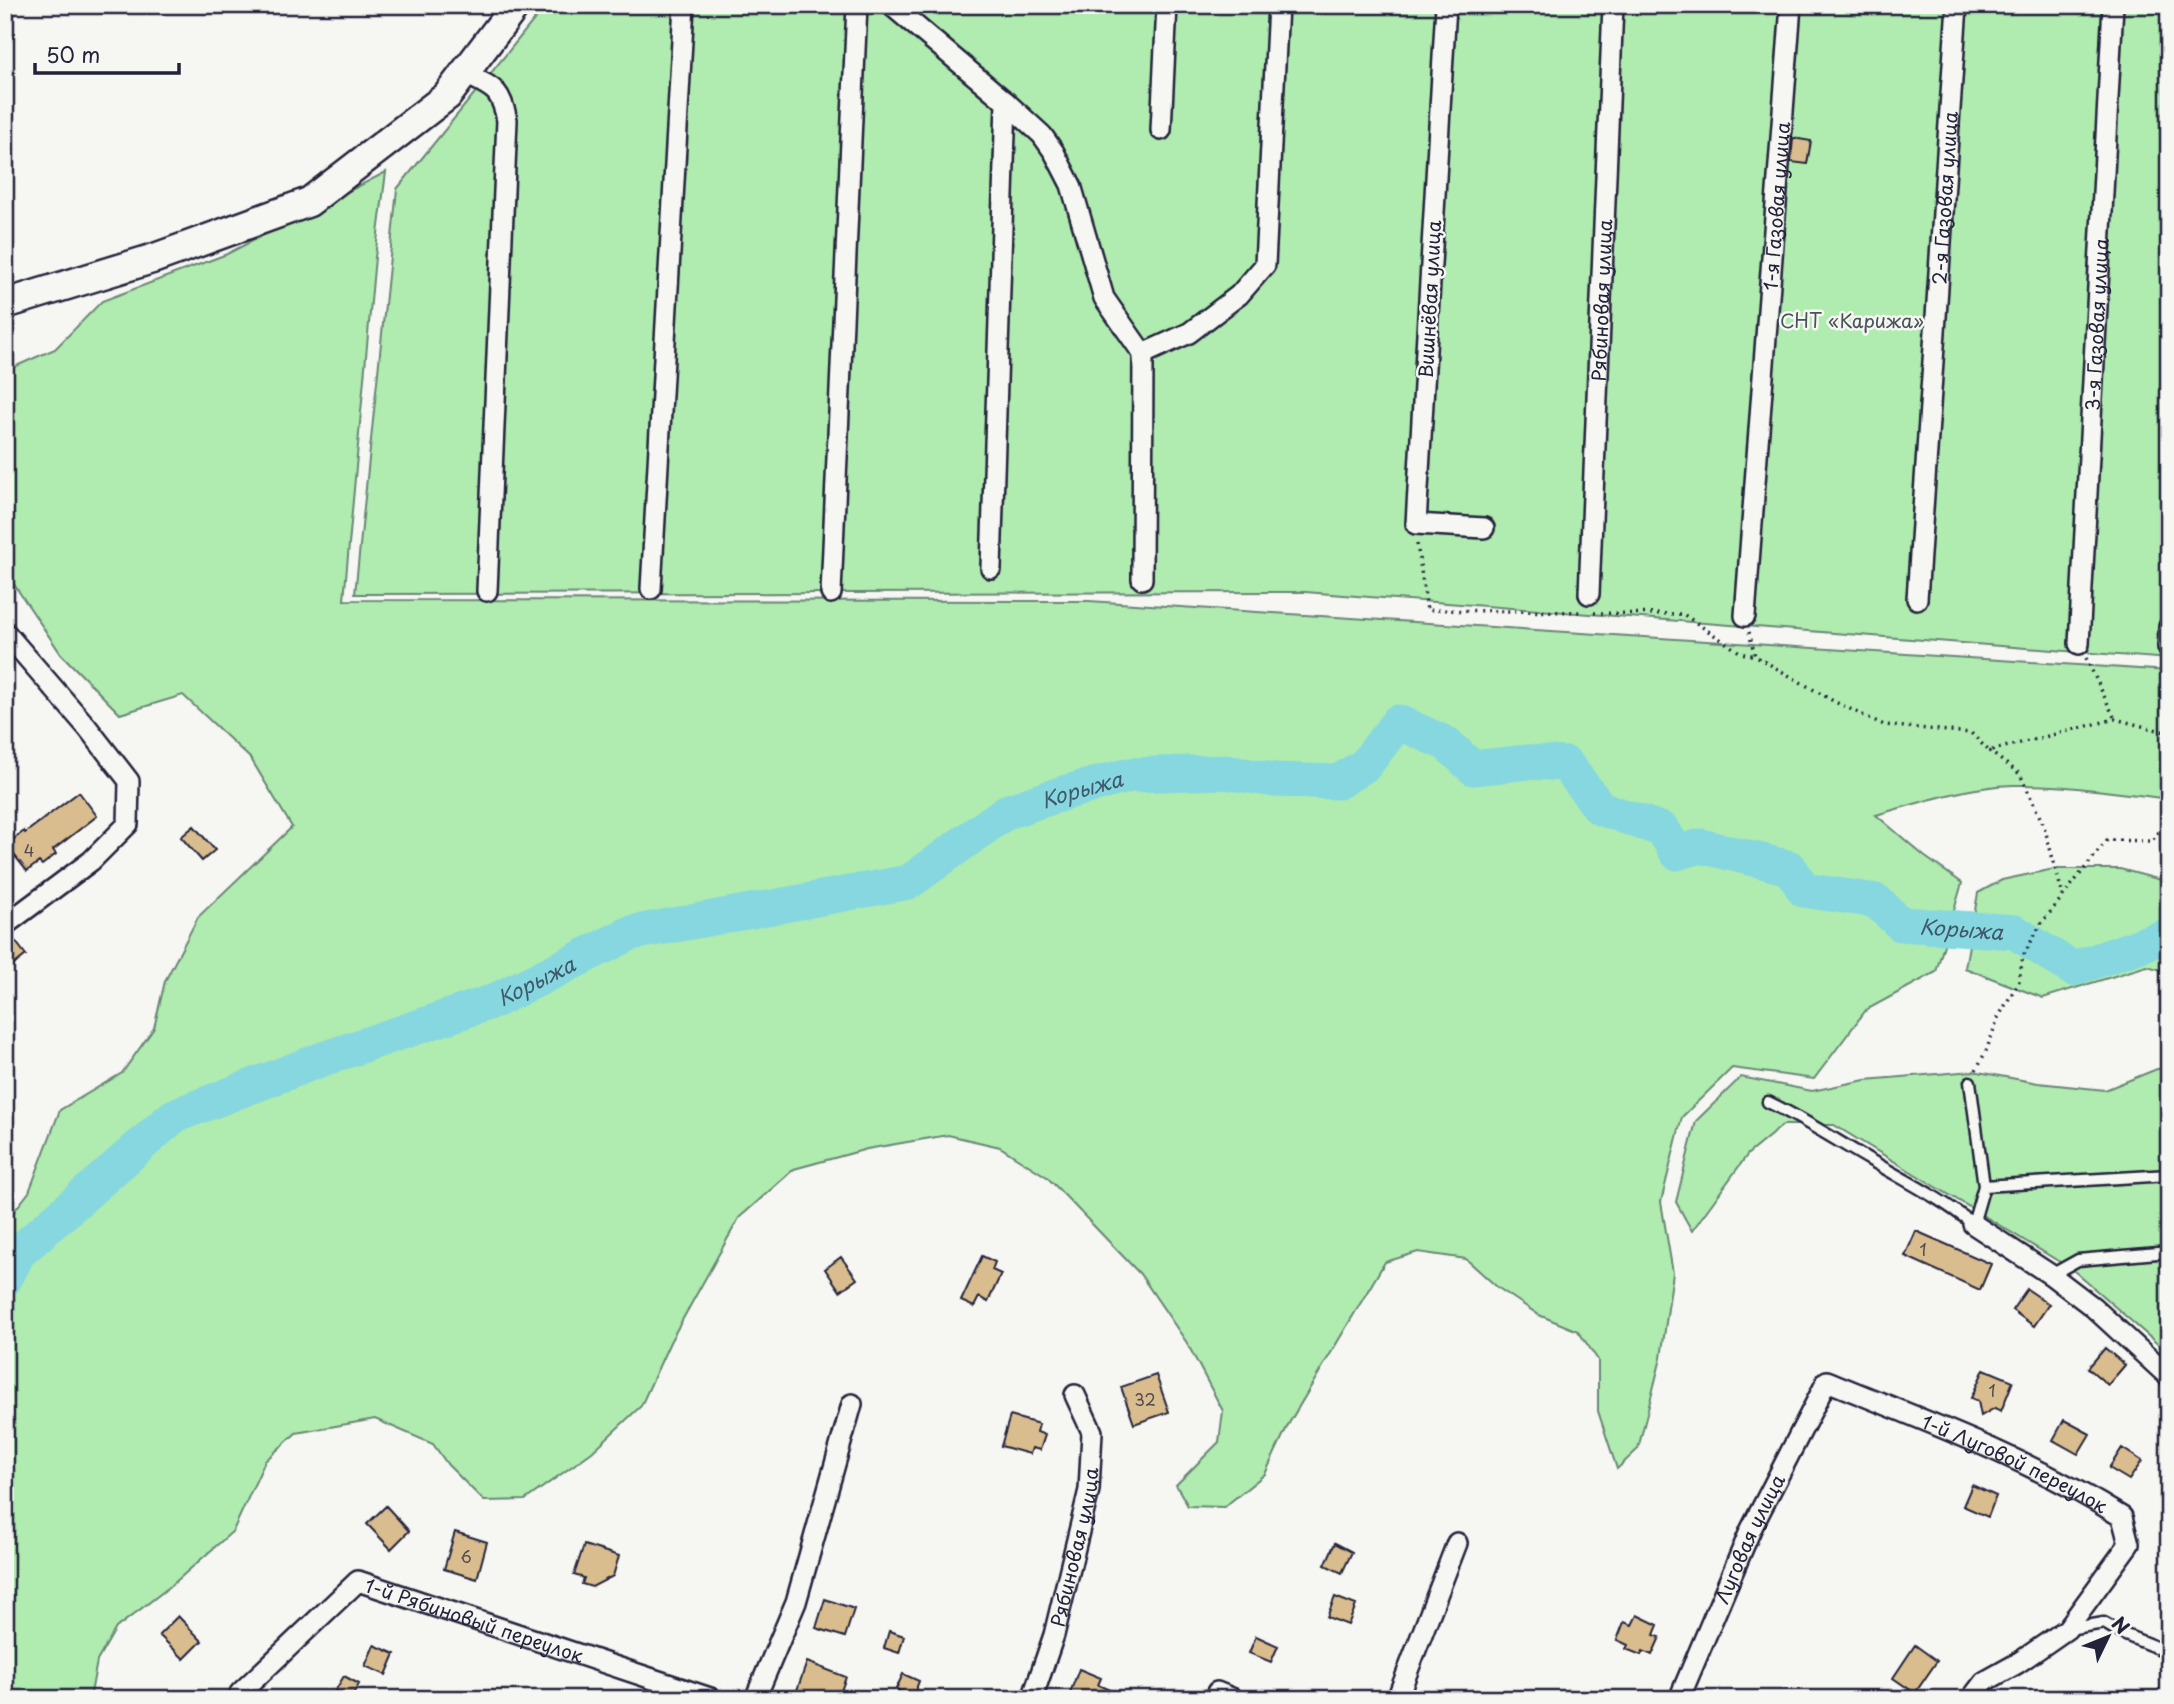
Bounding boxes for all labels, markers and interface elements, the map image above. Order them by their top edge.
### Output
scale bar [35,32,178,76]
text: 50 m [46,38,100,70]
street label: 2-я Газовая улица [1924,110,1964,286]
street label: 1-я Газовая улица [1756,121,1796,292]
street label: Вишнёвая улица [1411,219,1447,379]
street label: Рябиновая улица [1584,219,1618,382]
street label: 3-я Газовая улица [2077,237,2115,412]
park label: СНТ «Карижа» [1780,306,1924,334]
water label: Корыжа [1036,761,1127,816]
house number: 4 [24,838,34,862]
water label: Корыжа [1918,909,2005,947]
water label: Корыжа [491,947,581,1013]
house number: 1 [1919,1237,1927,1261]
house number: 1 [1988,1378,1996,1402]
house number: 32 [1134,1387,1156,1411]
street label: 1-й Луговой переулок [1918,1407,2114,1520]
street label: Рябиновая улица [1043,1467,1104,1629]
street label: Луговая улица [1707,1469,1791,1608]
house number: 6 [460,1544,472,1568]
street label: 1-й Рябиновый переулок [361,1570,588,1669]
north arrow [2072,1602,2142,1672]
text: N [2106,1610,2137,1640]

